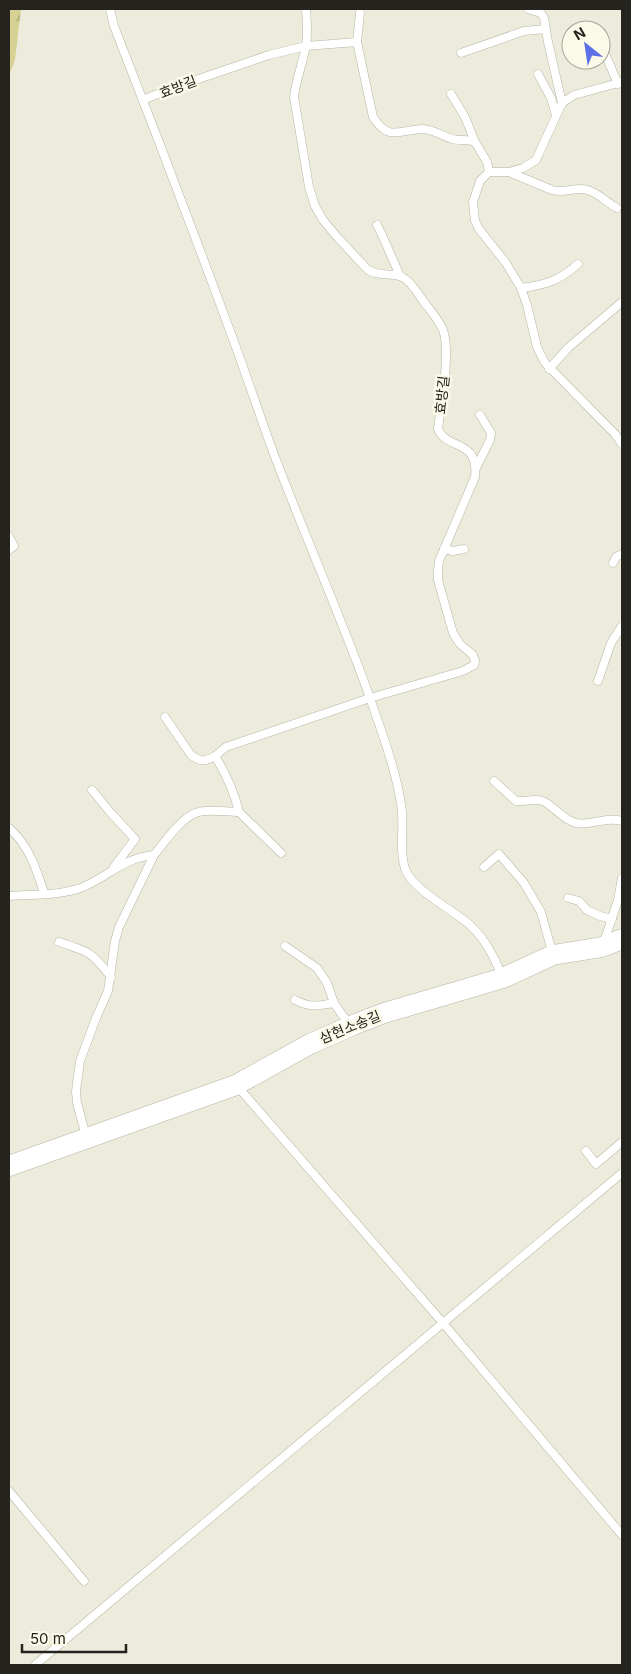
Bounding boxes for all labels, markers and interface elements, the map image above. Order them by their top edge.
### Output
north arrow [561,20,611,70]
text: N [570,23,588,43]
street label: 효방길 [157,72,199,101]
street label: 효방길 [431,375,452,415]
street label: 삼현소송길 [317,1007,383,1046]
scale bar [22,1622,126,1654]
text: 50 m [30,1629,66,1648]

